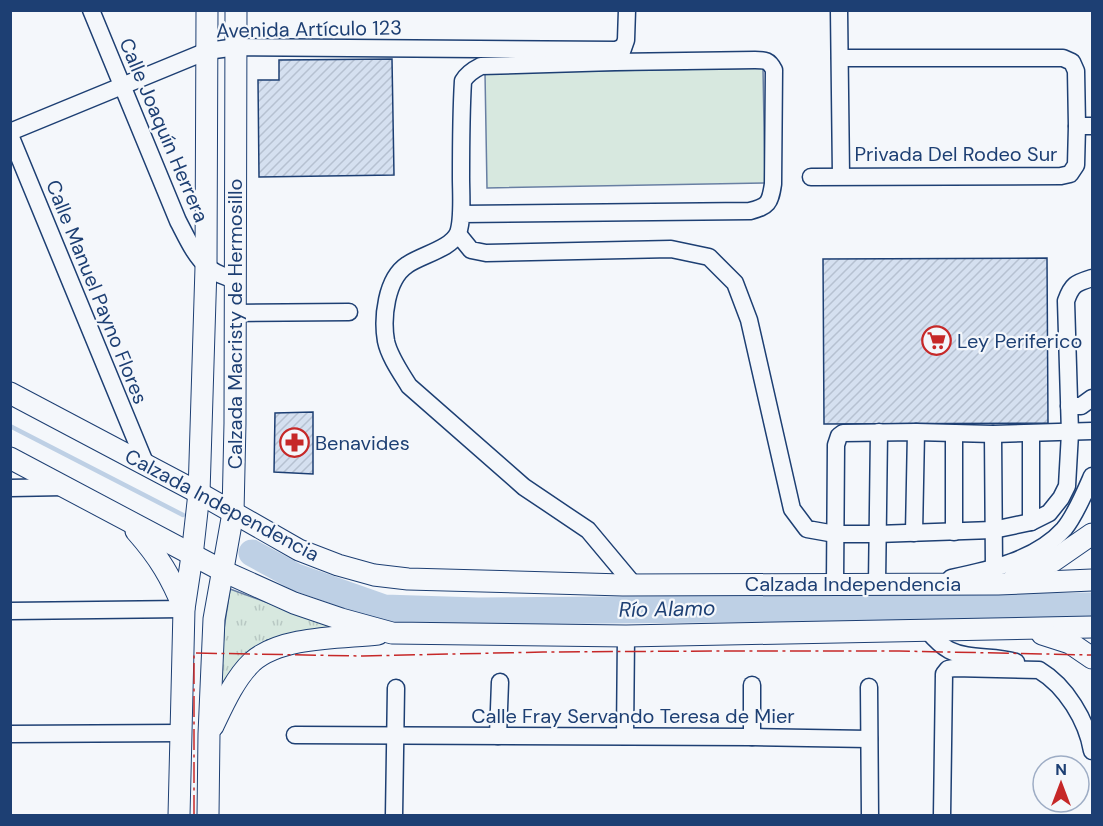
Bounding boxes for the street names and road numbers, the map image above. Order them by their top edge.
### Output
street label: Avenida Artículo 123 [216,14,402,44]
street label: Calle Joaquín Herrera [113,34,215,226]
street label: Privada Del Rodeo Sur [854,141,1058,167]
street label: Calle Manuel Payno Flores [40,176,154,408]
street label: Calzada Macristy de Hermosillo [222,179,248,469]
street label: Calzada Independencia [120,443,324,567]
street label: Calzada Independencia [745,571,961,597]
street label: Calle Fray Servando Teresa de Mier [471,703,795,729]

